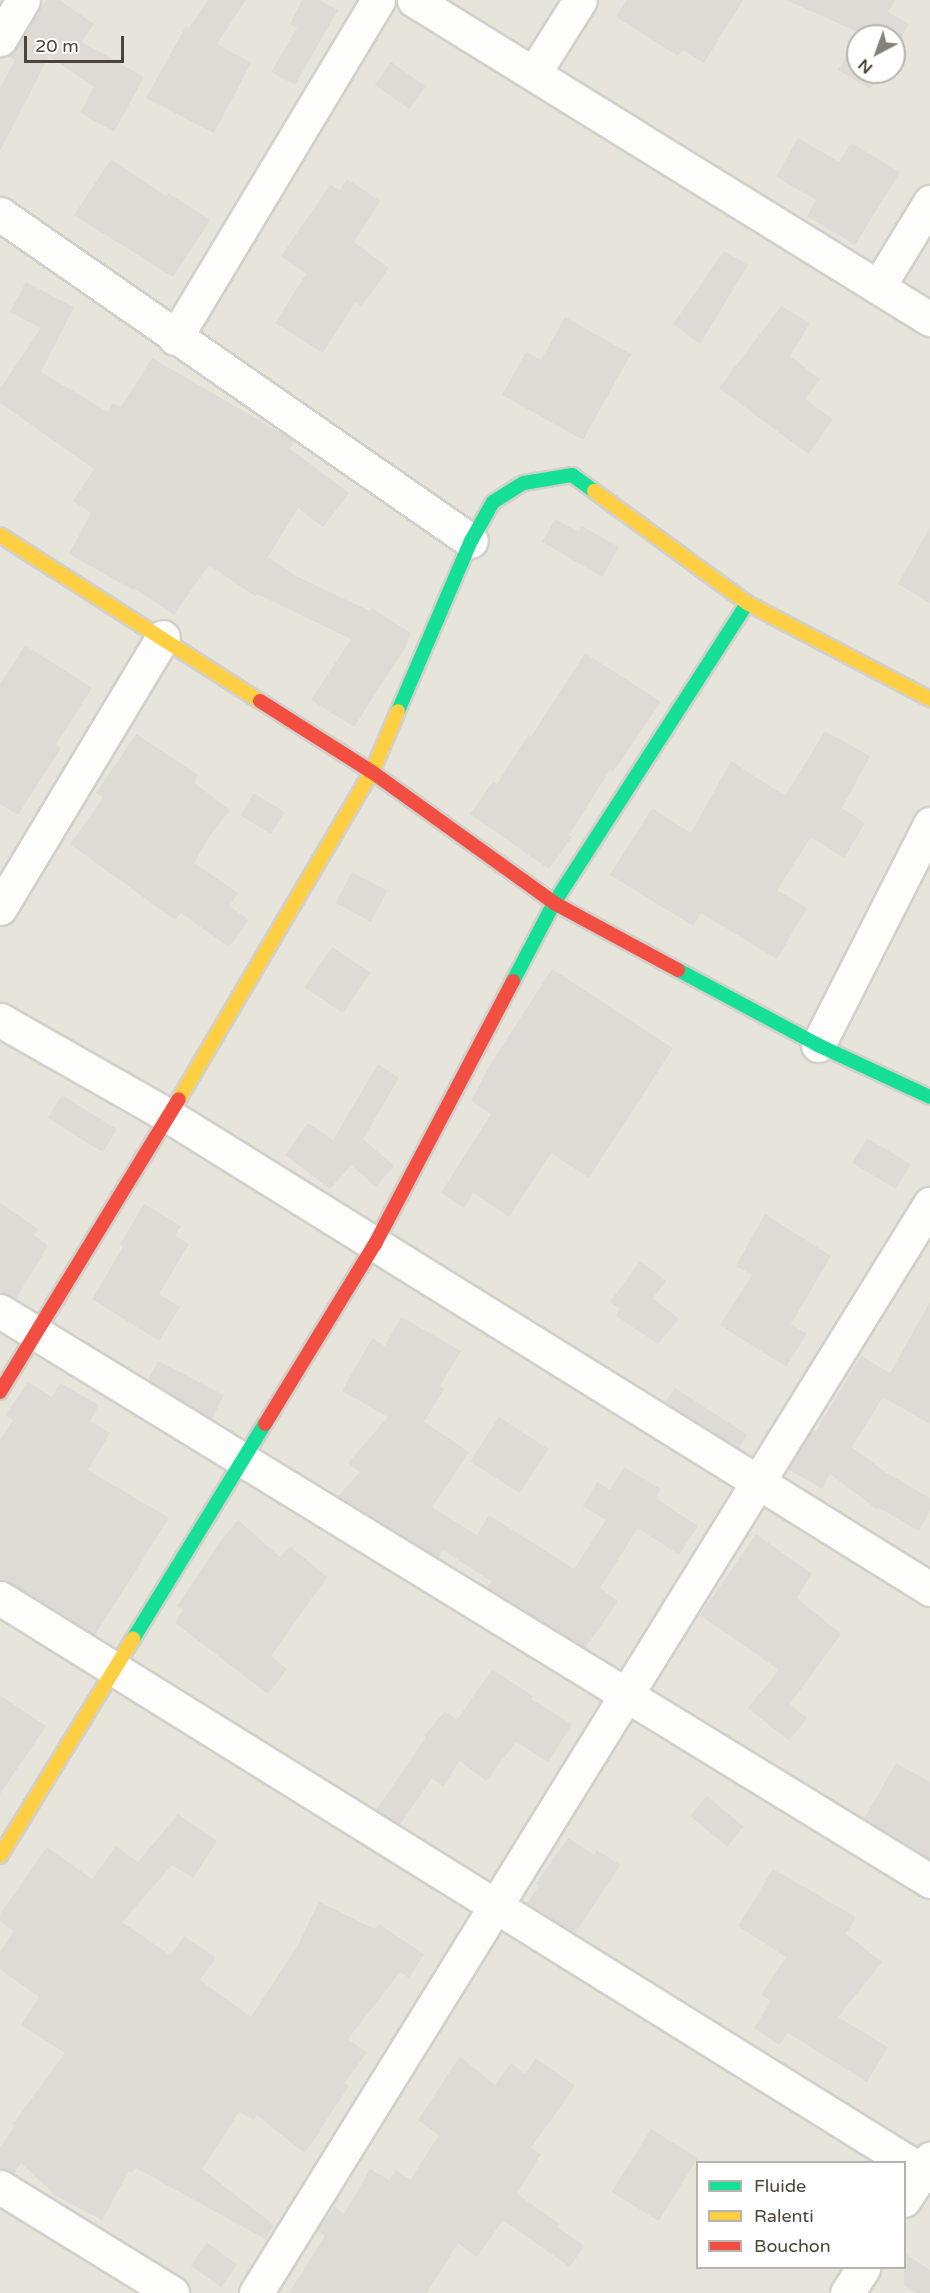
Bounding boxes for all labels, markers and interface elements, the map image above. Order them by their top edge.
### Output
scale bar [27,24,128,62]
north arrow [846,24,906,84]
text: 20 m [35,35,79,57]
text: N [854,54,877,78]
legend [696,2161,906,2269]
text: Fluide [754,2175,806,2197]
text: Ralenti [754,2205,814,2227]
text: Bouchon [754,2235,831,2257]

